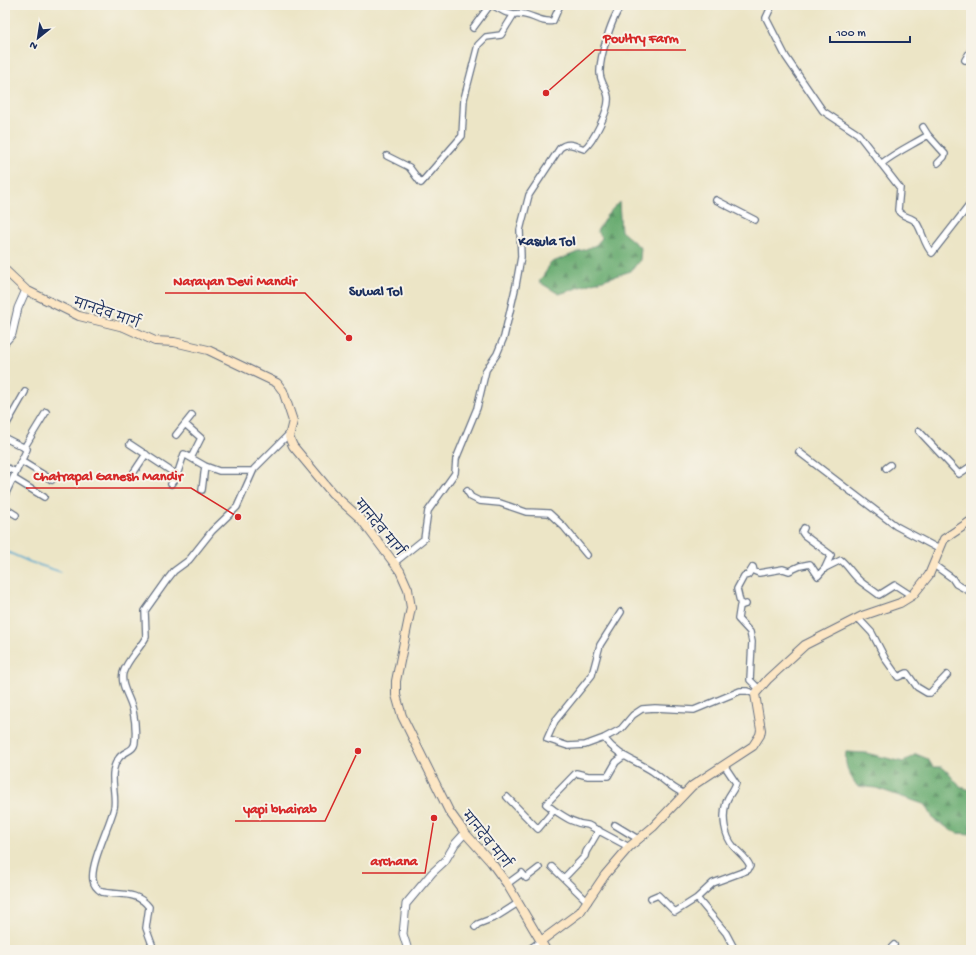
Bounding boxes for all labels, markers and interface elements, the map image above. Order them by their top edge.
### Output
north arrow [18,18,58,58]
scale bar [830,18,910,44]
callout: Poultry Farm [595,24,686,50]
text: 100 m [835,27,866,41]
text: Poultry Farm [602,31,679,48]
text: N [28,38,40,52]
district label: Kasula Tol [517,234,576,251]
callout: Narayan Devi Mandir [165,267,305,293]
text: Narayan Devi Mandir [173,274,299,291]
district label: Suwal Tol [349,284,403,301]
street label: मानदेव मार्ग [70,290,144,333]
callout: Chatrapal Ganesh Mandir [26,462,191,488]
text: Chatrapal Ganesh Mandir [32,469,185,486]
street label: मानदेव मार्ग [349,493,411,561]
callout: yapi bhairab [235,795,325,821]
text: yapi bhairab [242,802,317,819]
street label: मानदेव मार्ग [457,804,518,873]
callout: archana [362,847,425,873]
text: archana [369,854,419,871]

